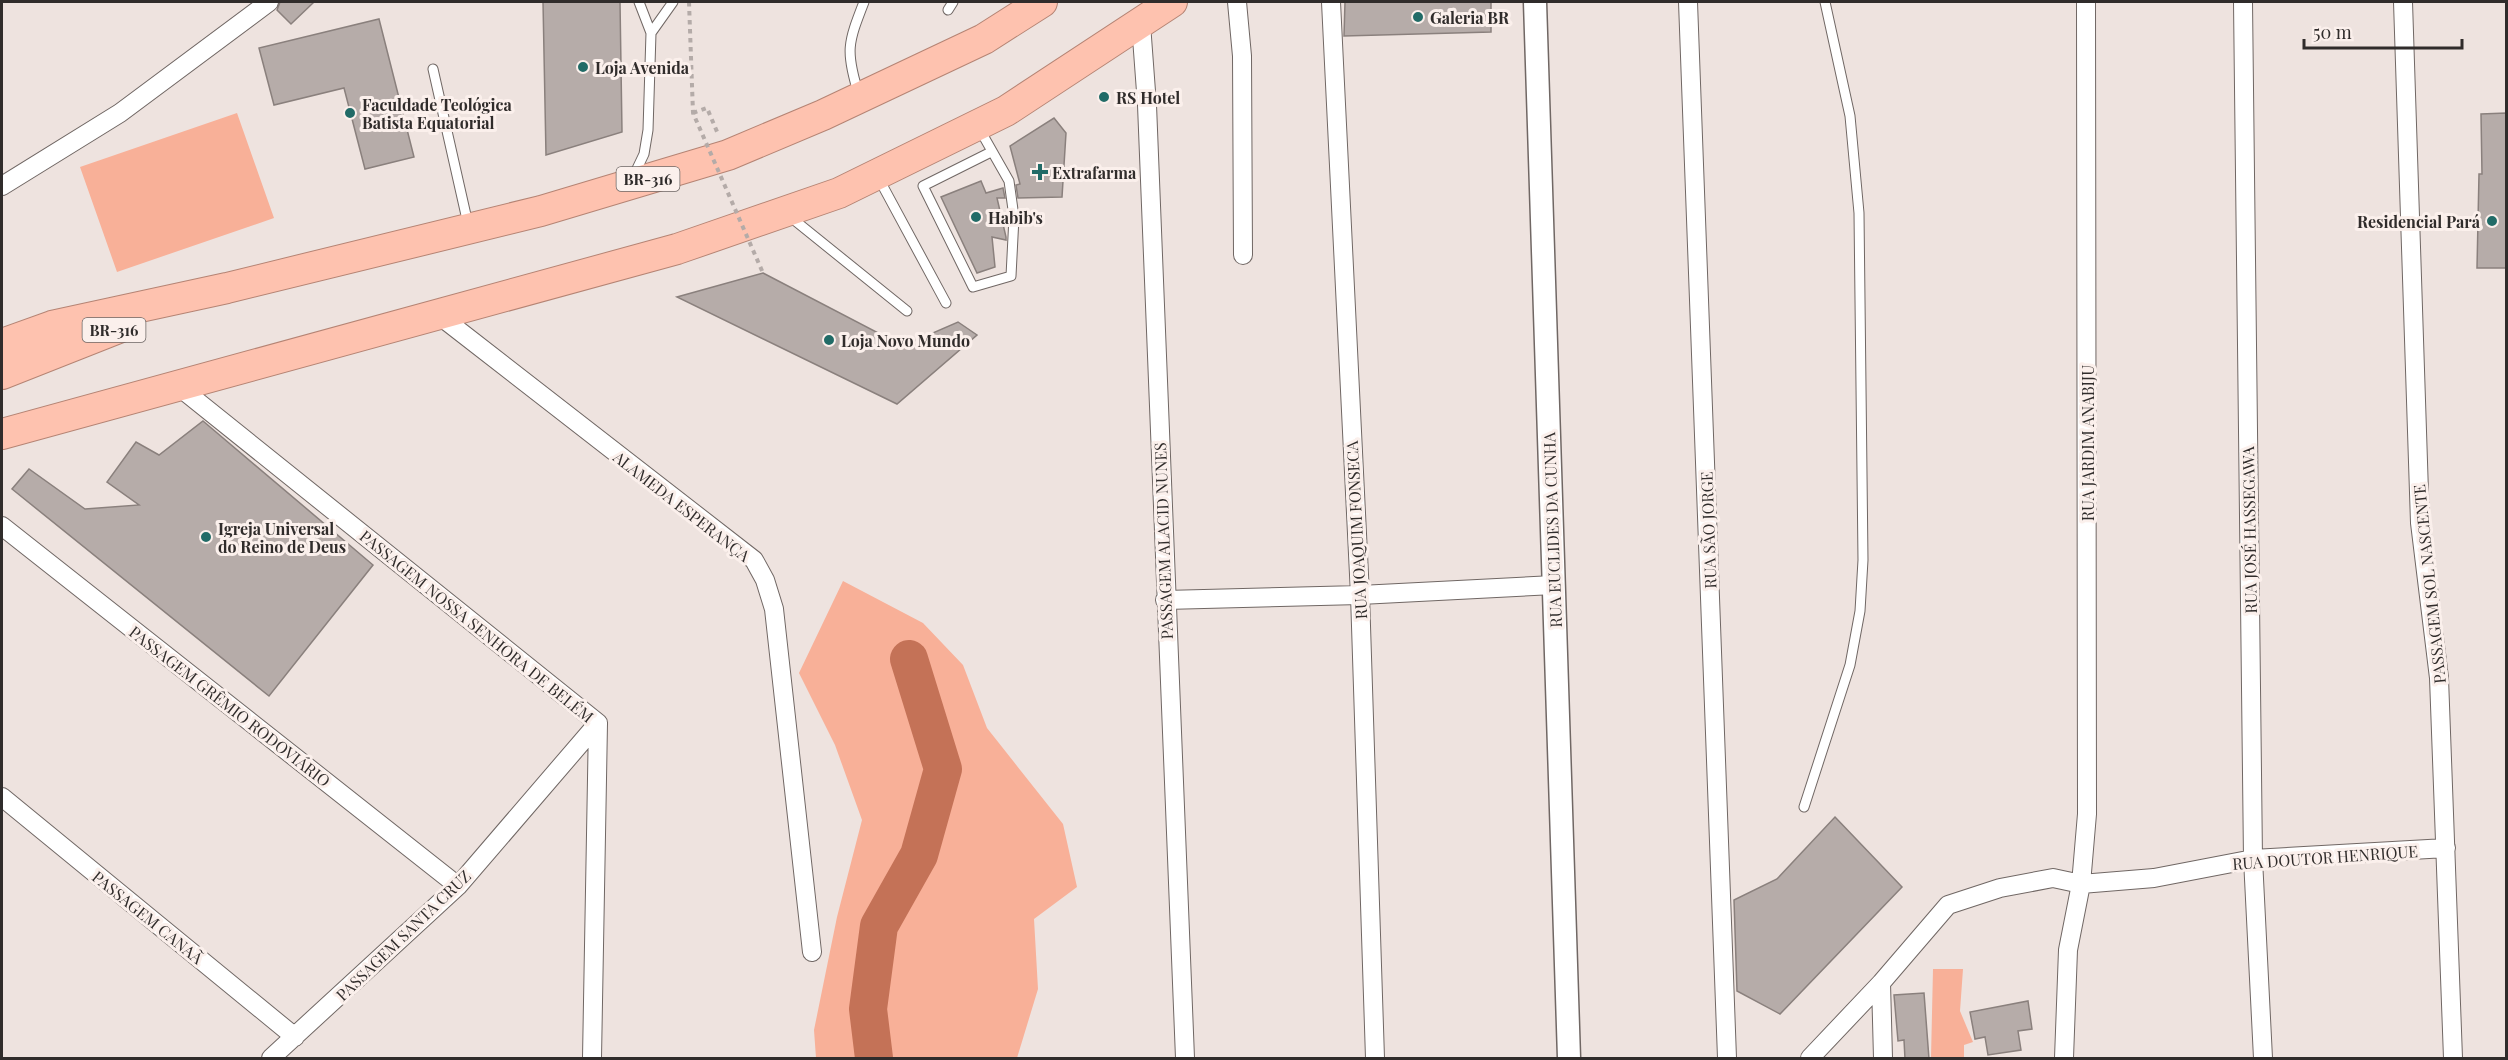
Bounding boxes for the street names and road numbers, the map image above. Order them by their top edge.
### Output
road number: BR-316 [616,167,680,191]
road number: BR-316 [82,318,146,342]
street label: RUA JARDIM ANABIJU [2077,365,2098,521]
street label: RUA EUCLIDES DA CUNHA [1538,431,1566,628]
street label: RUA JOAQUIM FONSECA [1341,439,1371,620]
street label: PASSAGEM ALACID NUNES [1149,442,1177,640]
street label: ALAMEDA ESPERANÇA [609,445,755,566]
street label: RUA JOSÉ HASSEGAWA [2237,445,2261,614]
street label: RUA SÃO JORGE [1695,471,1721,589]
street label: PASSAGEM SOL NASCENTE [2408,483,2450,685]
street label: PASSAGEM NOSSA SENHORA DE BELÉM [356,525,598,727]
street label: PASSAGEM GRÊMIO RODOVIÁRIO [125,621,335,791]
street label: RUA DOUTOR HENRIQUE [2231,840,2419,874]
street label: PASSAGEM SANTA CRUZ [331,865,475,1005]
street label: PASSAGEM CANAÃ [88,866,209,969]

